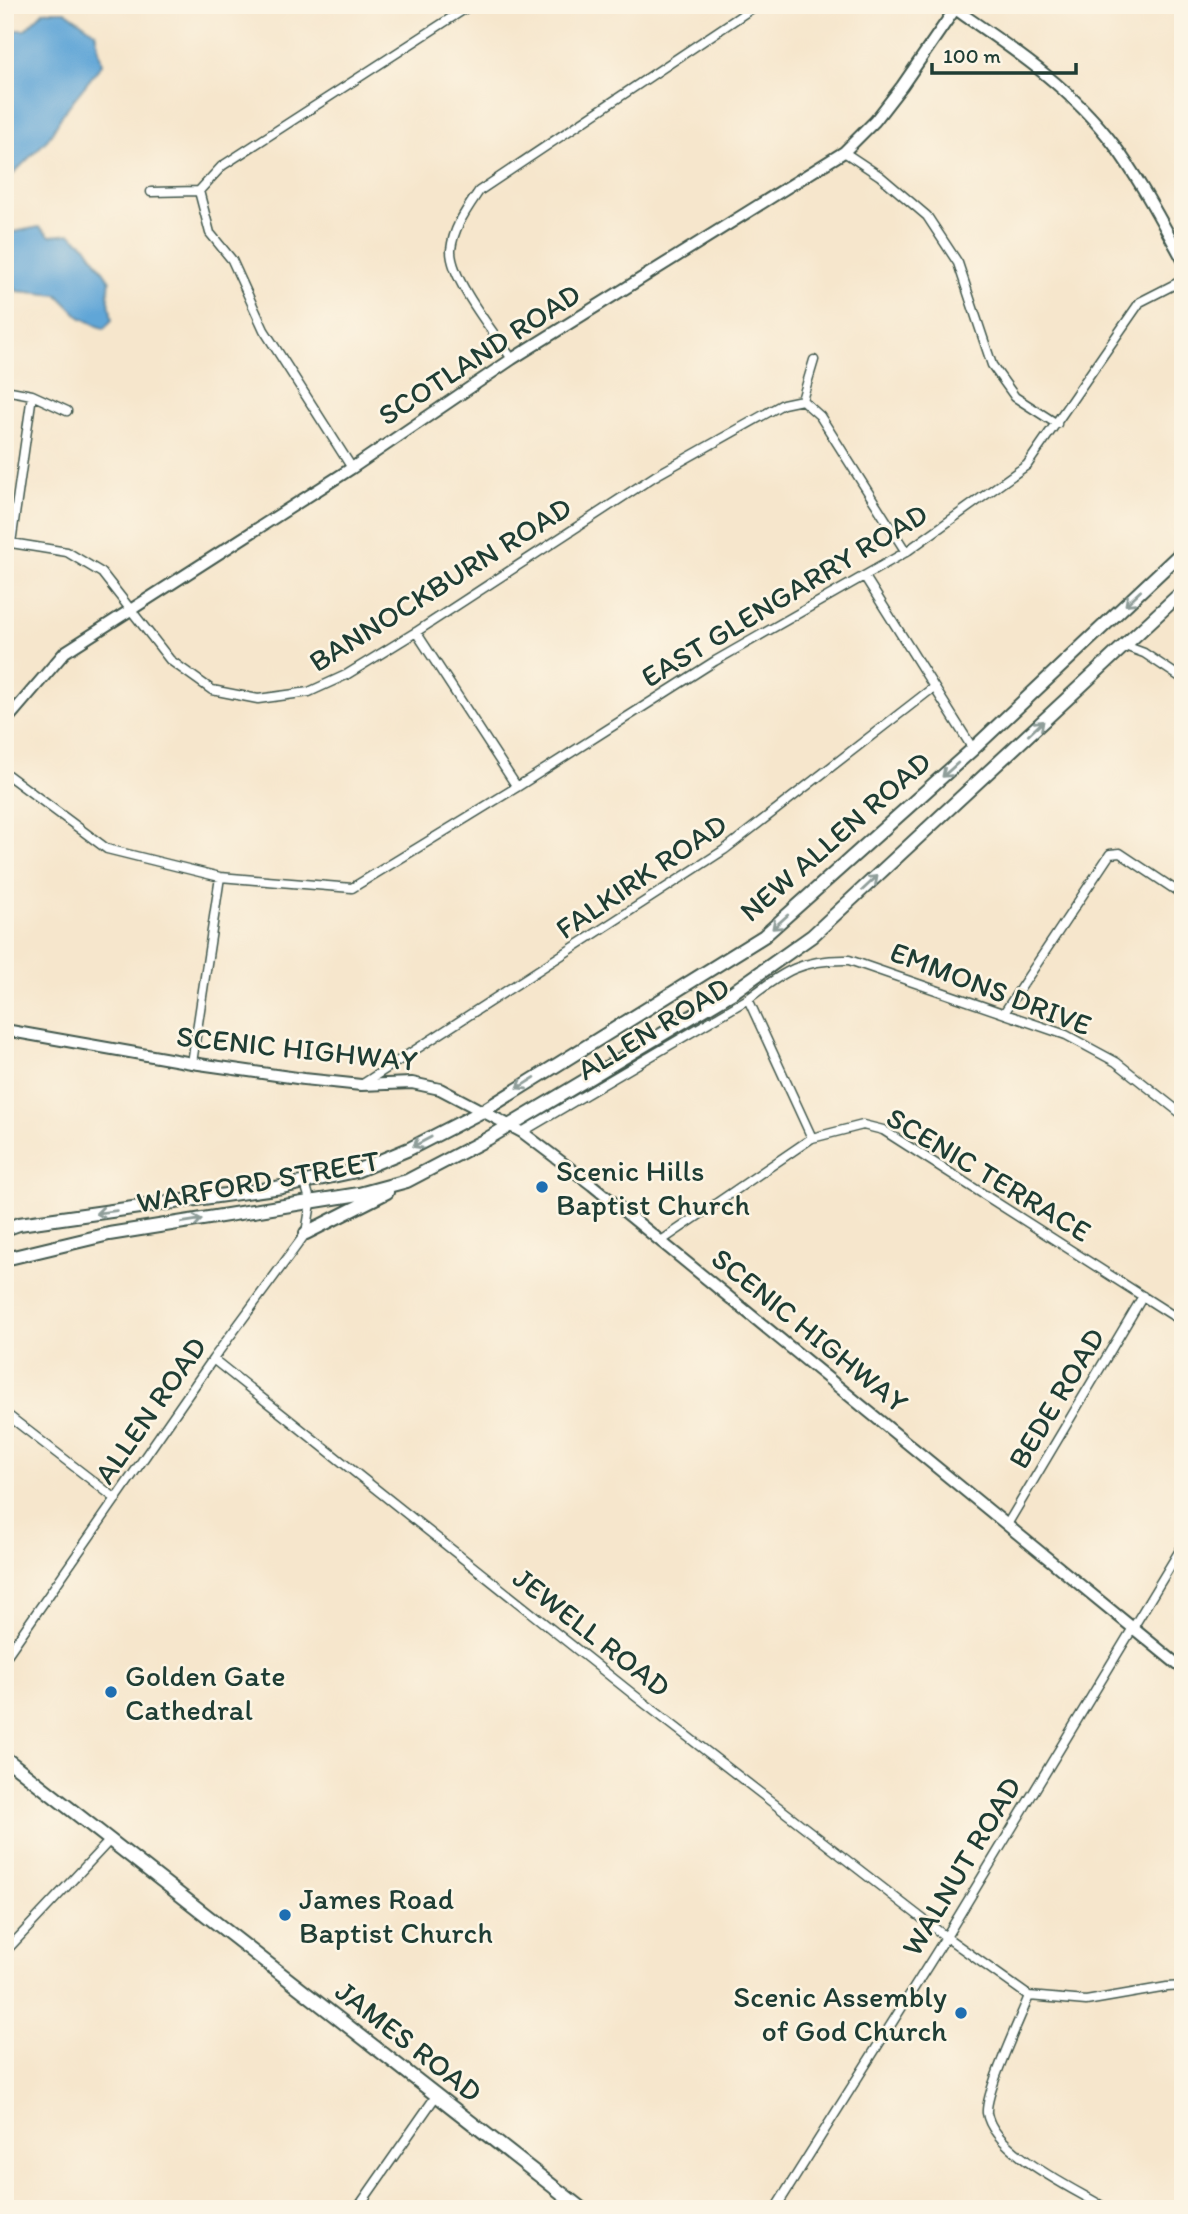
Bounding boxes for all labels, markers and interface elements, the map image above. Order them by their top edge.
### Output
scale bar [932,32,1076,76]
text: 100 m [943,43,1001,68]
street label: SCOTLAND ROAD [371,275,587,433]
street label: BANNOCKBURN ROAD [302,488,578,680]
street label: EAST GLENGARRY ROAD [634,495,934,695]
one-way arrow [1125,589,1142,606]
one-way arrow [1027,720,1045,736]
street label: NEW ALLEN ROAD [732,743,938,929]
one-way arrow [941,762,959,778]
street label: FALKIRK ROAD [548,805,734,947]
one-way arrow [861,874,878,891]
one-way arrow [771,914,789,930]
street label: EMMONS DRIVE [885,933,1097,1043]
street label: ALLEN ROAD [570,968,736,1088]
street label: SCENIC HIGHWAY [175,1017,419,1079]
one-way arrow [517,1077,537,1091]
street label: SCENIC TERRACE [880,1098,1098,1250]
one-way arrow [412,1136,433,1150]
street label: WARFORD STREET [133,1141,383,1221]
place label: Scenic Hills Baptist Church [556,1152,750,1223]
marker: Scenic Hills Baptist Church [534,1179,550,1195]
one-way arrow [95,1206,118,1219]
one-way arrow [180,1214,203,1227]
street label: SCENIC HIGHWAY [704,1239,916,1421]
street label: BEDE ROAD [1000,1321,1112,1475]
street label: ALLEN ROAD [86,1329,214,1491]
street label: JEWELL ROAD [506,1559,678,1705]
place label: Golden Gate Cathedral [125,1657,285,1728]
marker: Golden Gate Cathedral [103,1684,119,1700]
street label: WALNUT ROAD [893,1770,1029,1962]
place label: James Road Baptist Church [299,1880,493,1951]
marker: James Road Baptist Church [277,1907,293,1923]
street label: JAMES ROAD [328,1972,490,2110]
place label: Scenic Assembly of God Church [733,1978,947,2049]
marker: Scenic Assembly of God Church [953,2005,969,2021]

